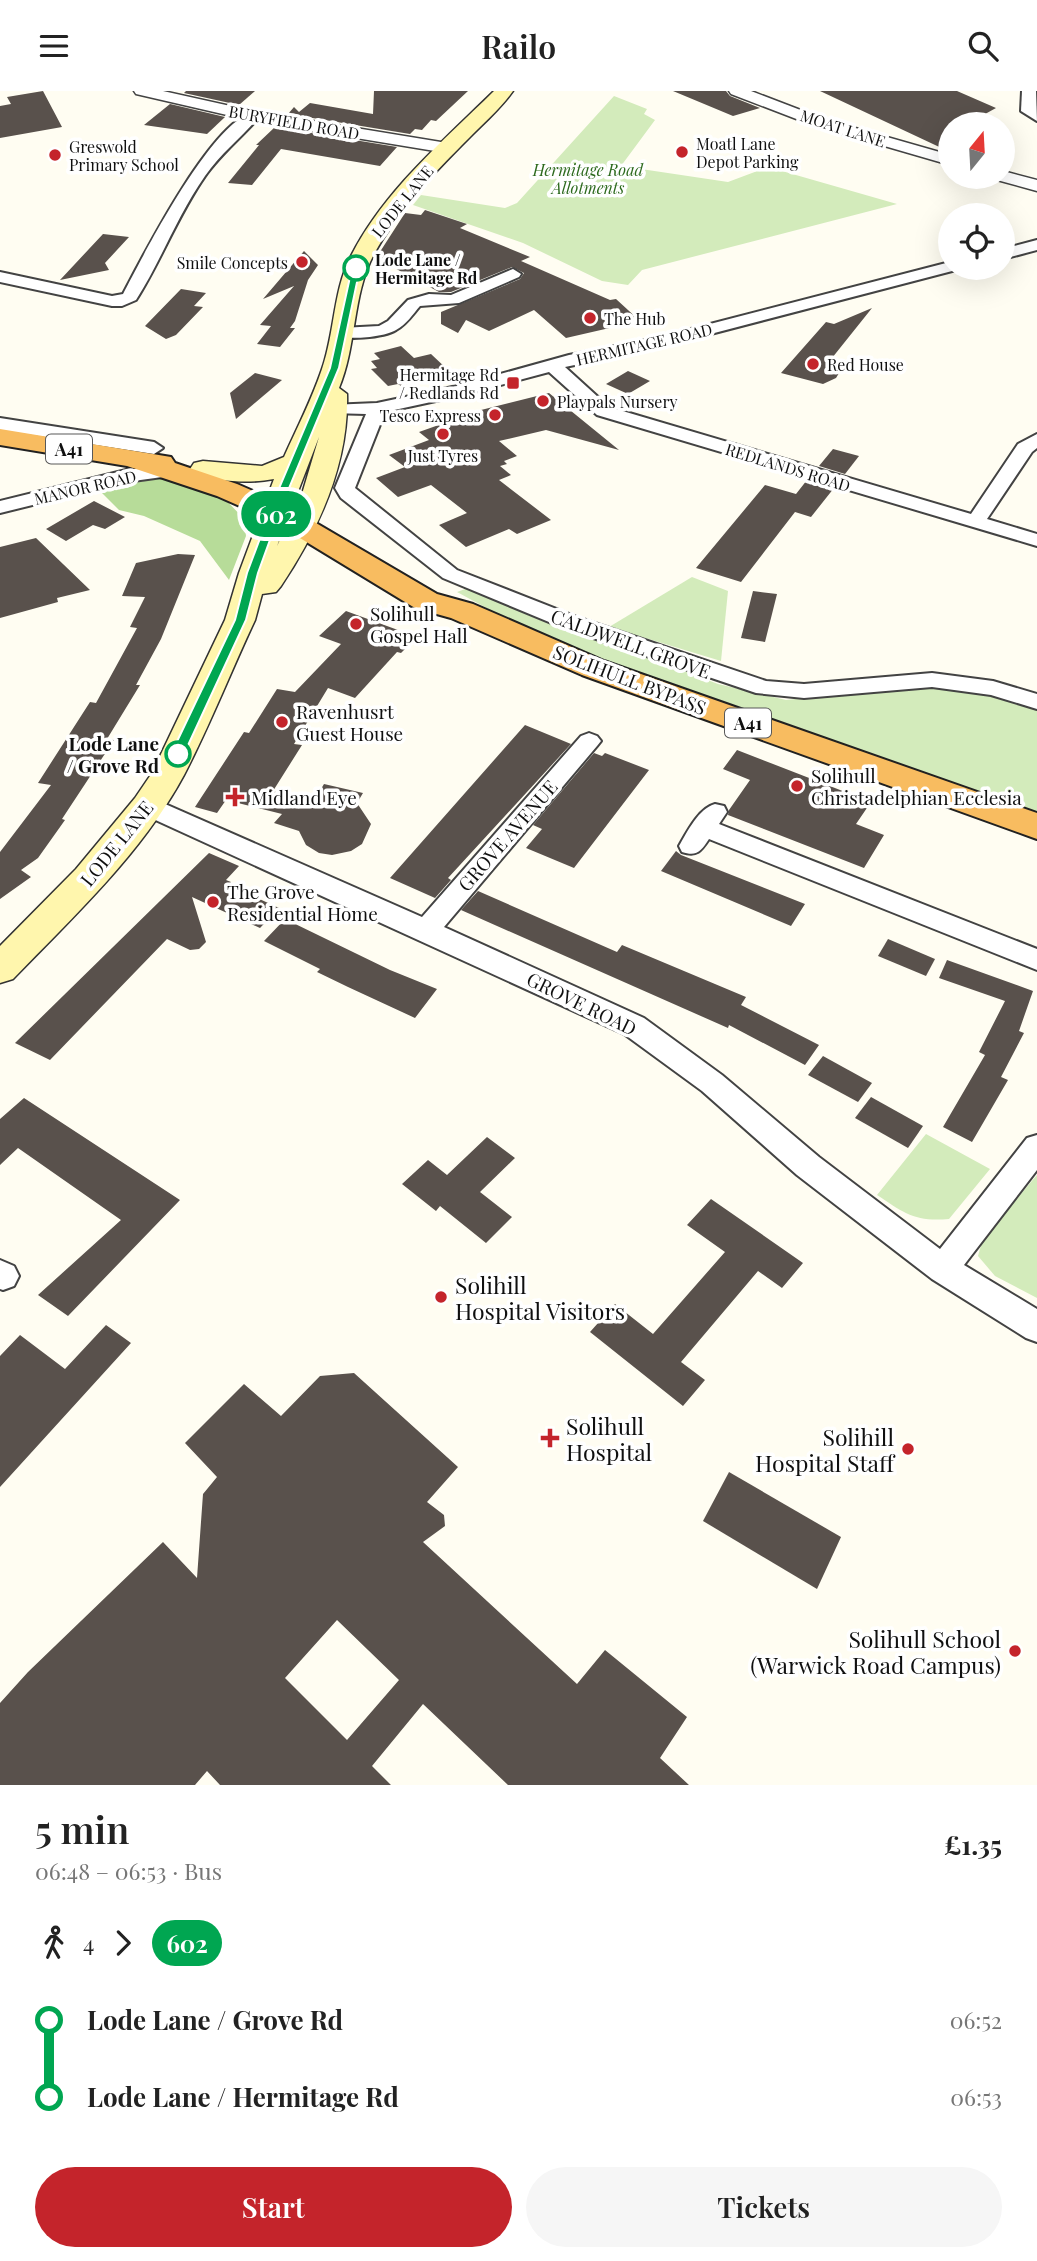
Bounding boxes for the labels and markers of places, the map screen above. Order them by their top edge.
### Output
place label: Moatl Lane Depot Parking [696,133,799,172]
place label: Greswold Primary School [69,136,179,175]
marker: Moatl Lane Depot Parking [674,144,690,160]
marker: Greswold Primary School [47,147,63,163]
place label: Lode Lane / Hermitage Rd [375,249,478,288]
place label: Smile Concepts [177,252,288,273]
marker: Smile Concepts [294,254,310,270]
marker: Lode Lane / Hermitage Rd [343,255,369,281]
place label: The Hub [604,308,666,329]
marker: The Hub [582,310,598,326]
place label: Red House [827,354,904,375]
marker: Red House [805,356,821,372]
place label: Hermitage Rd / Redlands Rd [399,364,499,403]
marker: Hermitage Rd / Redlands Rd [505,375,521,391]
place label: Playpals Nursery [557,391,678,412]
marker: Playpals Nursery [535,393,551,409]
place label: Tesco Express [379,405,481,426]
marker: Tesco Express [487,407,503,423]
marker: Just Tyres [435,426,451,442]
place label: Just Tyres [407,445,478,466]
place label: Solihull Gospel Hall [370,600,468,648]
marker: Solihull Gospel Hall [348,616,364,632]
place label: Ravenhusrt Guest House [296,698,403,746]
marker: Ravenhusrt Guest House [274,714,290,730]
place label: Lode Lane / Grove Rd [67,730,160,778]
marker: Lode Lane / Grove Rd [165,741,191,767]
place label: Solihull Christadelphian Ecclesia [811,762,1022,810]
marker: Solihull Christadelphian Ecclesia [789,778,805,794]
place label: Midland Eye [251,784,357,810]
marker: Midland Eye [225,787,245,807]
place label: The Grove Residential Home [227,878,378,926]
marker: The Grove Residential Home [205,894,221,910]
place label: Solihill Hospital Visitors [455,1269,625,1326]
marker: Solihill Hospital Visitors [433,1289,449,1305]
place label: Solihull Hospital [566,1410,653,1467]
place label: Solihill Hospital Staff [755,1421,896,1478]
marker: Solihull Hospital [540,1428,560,1448]
marker: Solihill Hospital Staff [900,1441,916,1457]
place label: Solihull School (Warwick Road Campus) [750,1623,1001,1680]
marker: Solihull School (Warwick Road Campus) [1007,1643,1023,1659]

